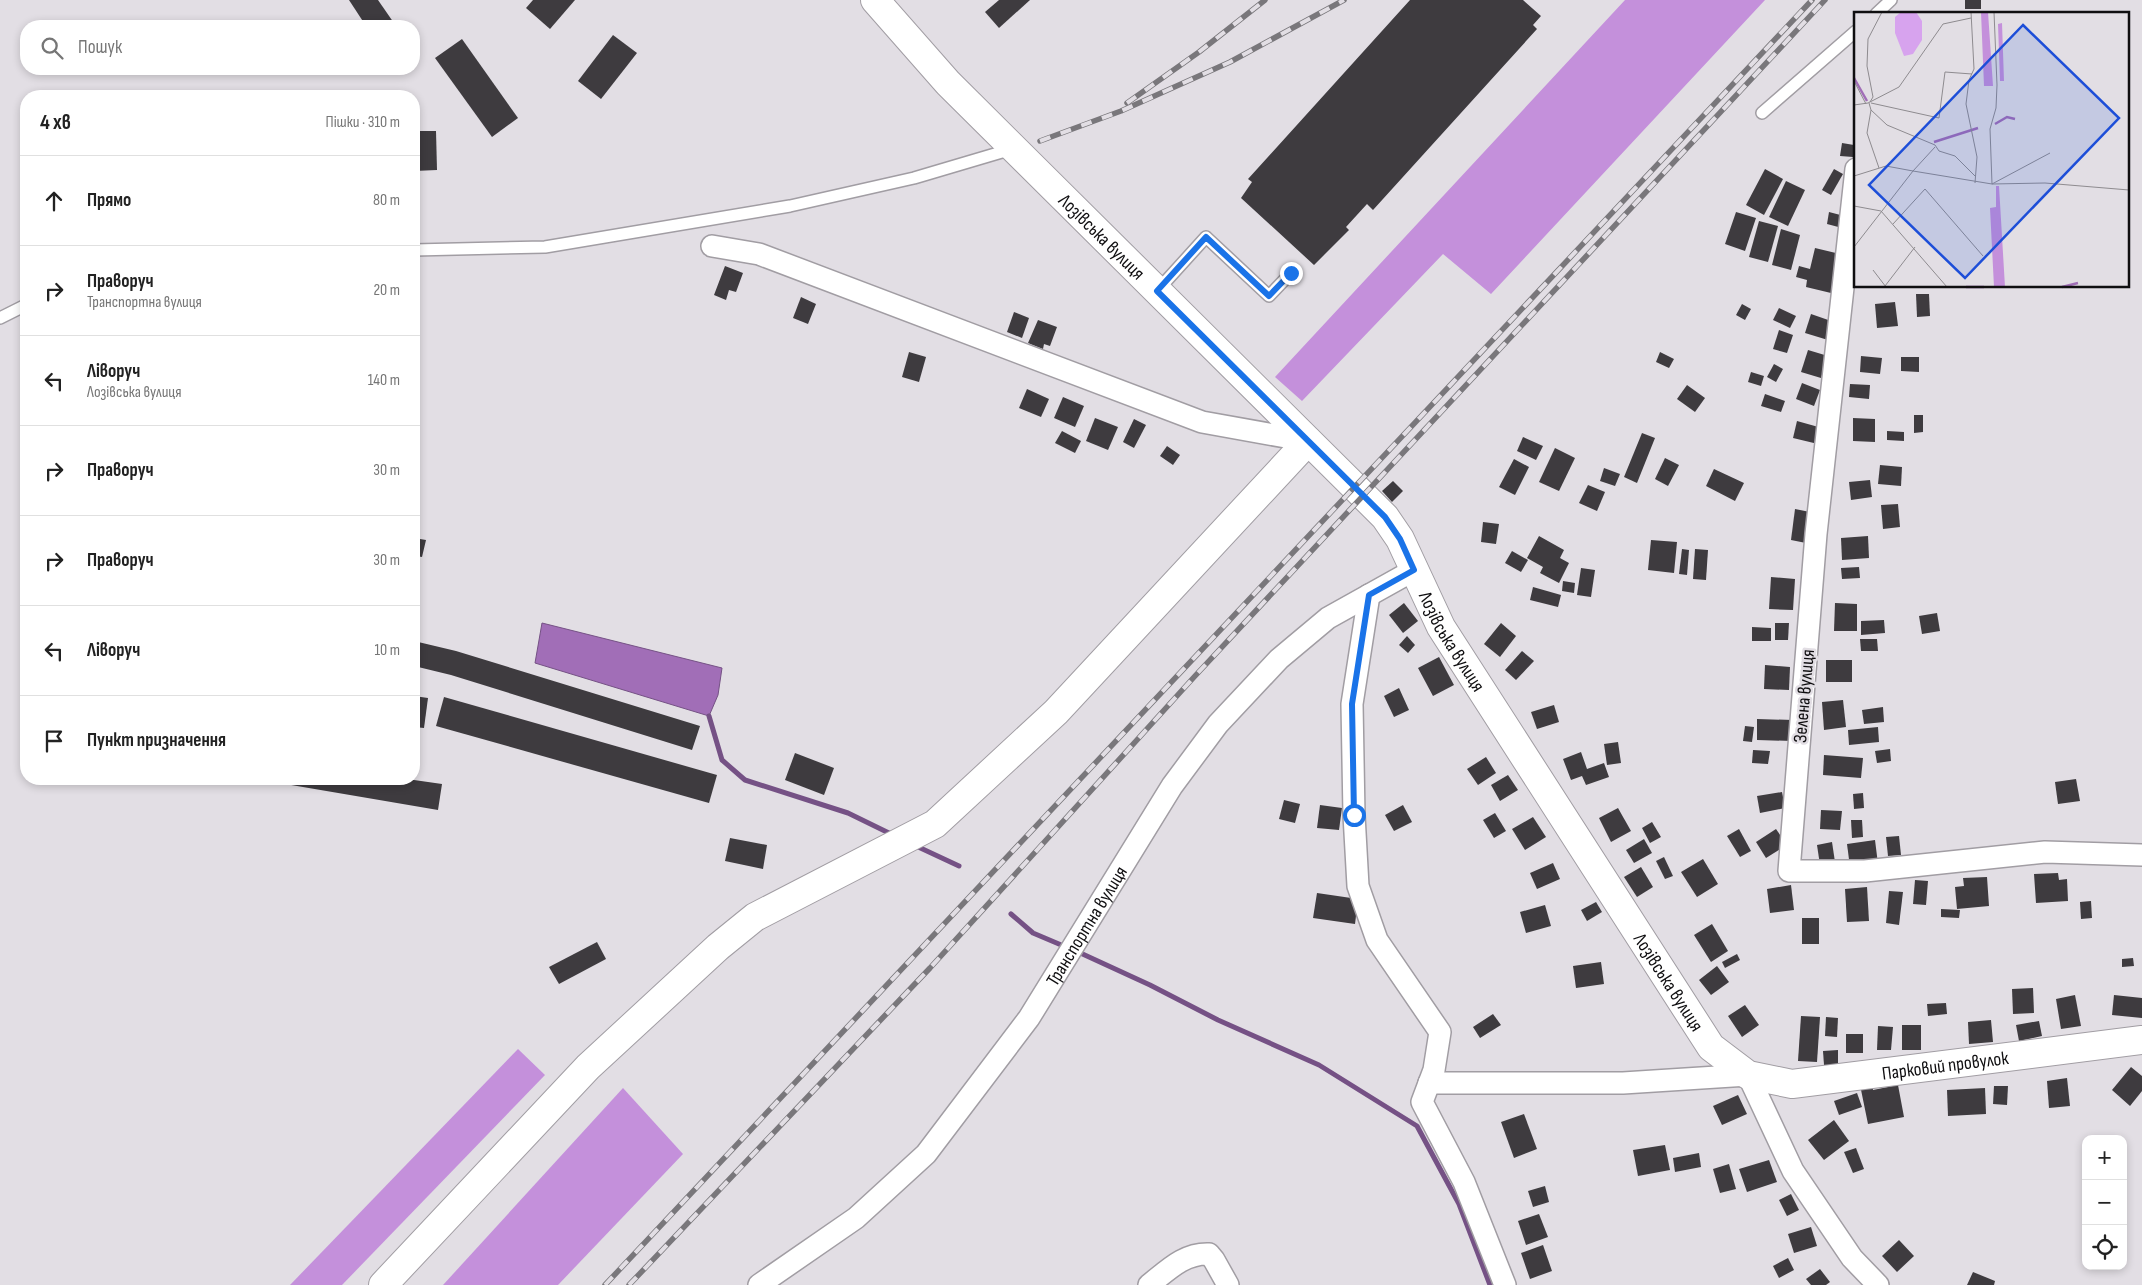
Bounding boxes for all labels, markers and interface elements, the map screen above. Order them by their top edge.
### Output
inset map [1854,12,2130,288]
search box [20,20,420,75]
icon: search [38,34,66,62]
text: Пошук [78,36,122,59]
text: 4 хв [40,110,71,135]
text: Пішки · 310 m [326,113,400,132]
icon: ahead [40,187,68,215]
text: Прямо [87,189,131,212]
street label: Лозівська вулиця [1053,189,1149,285]
text: 80 m [373,191,400,210]
route end [1280,262,1303,285]
text: Праворуч [87,270,154,293]
icon: right [40,277,68,305]
text: 20 m [373,281,400,300]
text: Транспортна вулиця [87,293,202,312]
text: Ліворуч [87,360,140,383]
icon: left [40,367,68,395]
text: 140 m [368,371,400,390]
text: Лозівська вулиця [87,383,181,402]
icon: right [40,457,68,485]
text: Праворуч [87,459,154,482]
text: 30 m [373,461,400,480]
icon: right [40,547,68,575]
text: Праворуч [87,549,154,572]
text: 30 m [373,551,400,570]
street label: Лозівська вулиця [1413,587,1489,696]
icon: left [40,637,68,665]
text: Ліворуч [87,639,140,662]
text: 10 m [374,641,400,660]
street label: Зелена вулиця [1789,648,1820,744]
icon: arrive [40,727,68,755]
text: Пункт призначення [87,729,226,752]
route start [1343,804,1366,827]
street label: Транспортна вулиця [1042,862,1133,990]
street label: Лозівська вулиця [1627,928,1708,1036]
street label: Парковий провулок [1881,1047,2011,1086]
map controls [2082,1135,2127,1270]
button: + [2082,1135,2127,1180]
button: − [2082,1180,2127,1225]
button: locate [2082,1225,2127,1270]

